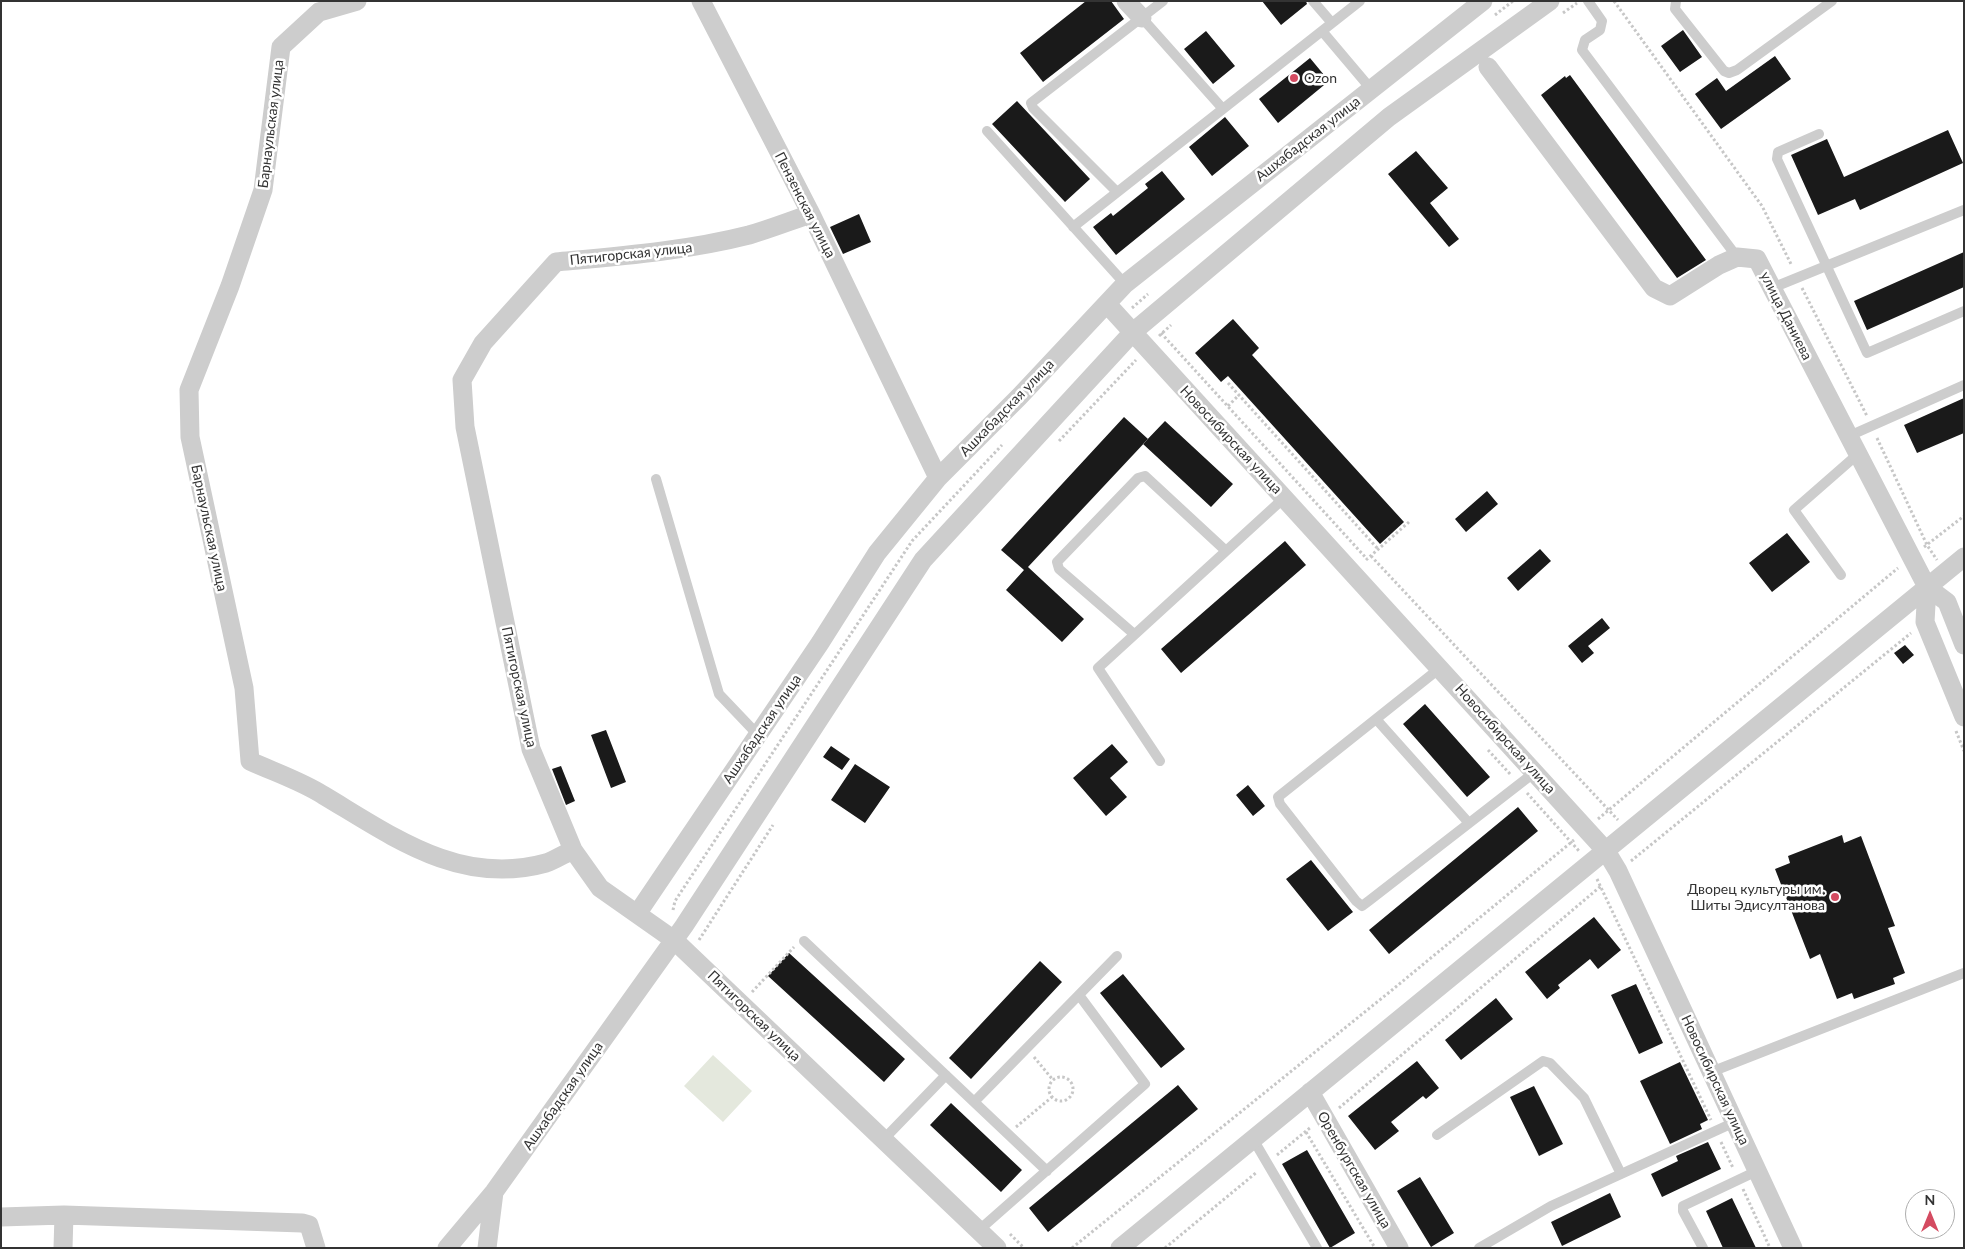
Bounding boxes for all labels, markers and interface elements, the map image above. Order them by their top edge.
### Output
street label: Барнаульская улица [255,59,287,189]
place label: Ozon [1304,70,1337,86]
marker: Ozon [1288,72,1300,84]
street label: Ашхабадская улица [1252,93,1364,185]
street label: Пензенская улица [771,149,839,261]
street label: Пятигорская улица [569,239,693,269]
street label: улица Даниева [1757,269,1815,363]
street label: Ашхабадская улица [956,356,1058,460]
street label: Новосибирская улица [1177,382,1285,498]
street label: Барнаульская улица [187,463,231,593]
street label: Пятигорская улица [498,625,540,749]
street label: Ашхабадская улица [719,671,805,787]
street label: Новосибирская улица [1451,681,1559,797]
place label: Дворец культуры им. Шиты Эдисултанова [1687,881,1825,914]
marker: Дворец культуры им. Шиты Эдисултанова [1829,891,1841,903]
street label: Пятигорская улица [704,967,804,1065]
street label: Новосибирская улица [1677,1012,1753,1148]
street label: Ашхабадская улица [519,1039,607,1153]
street label: Оренбургская улица [1314,1109,1394,1231]
north arrow [1905,1189,1955,1239]
text: N [1925,1191,1935,1208]

